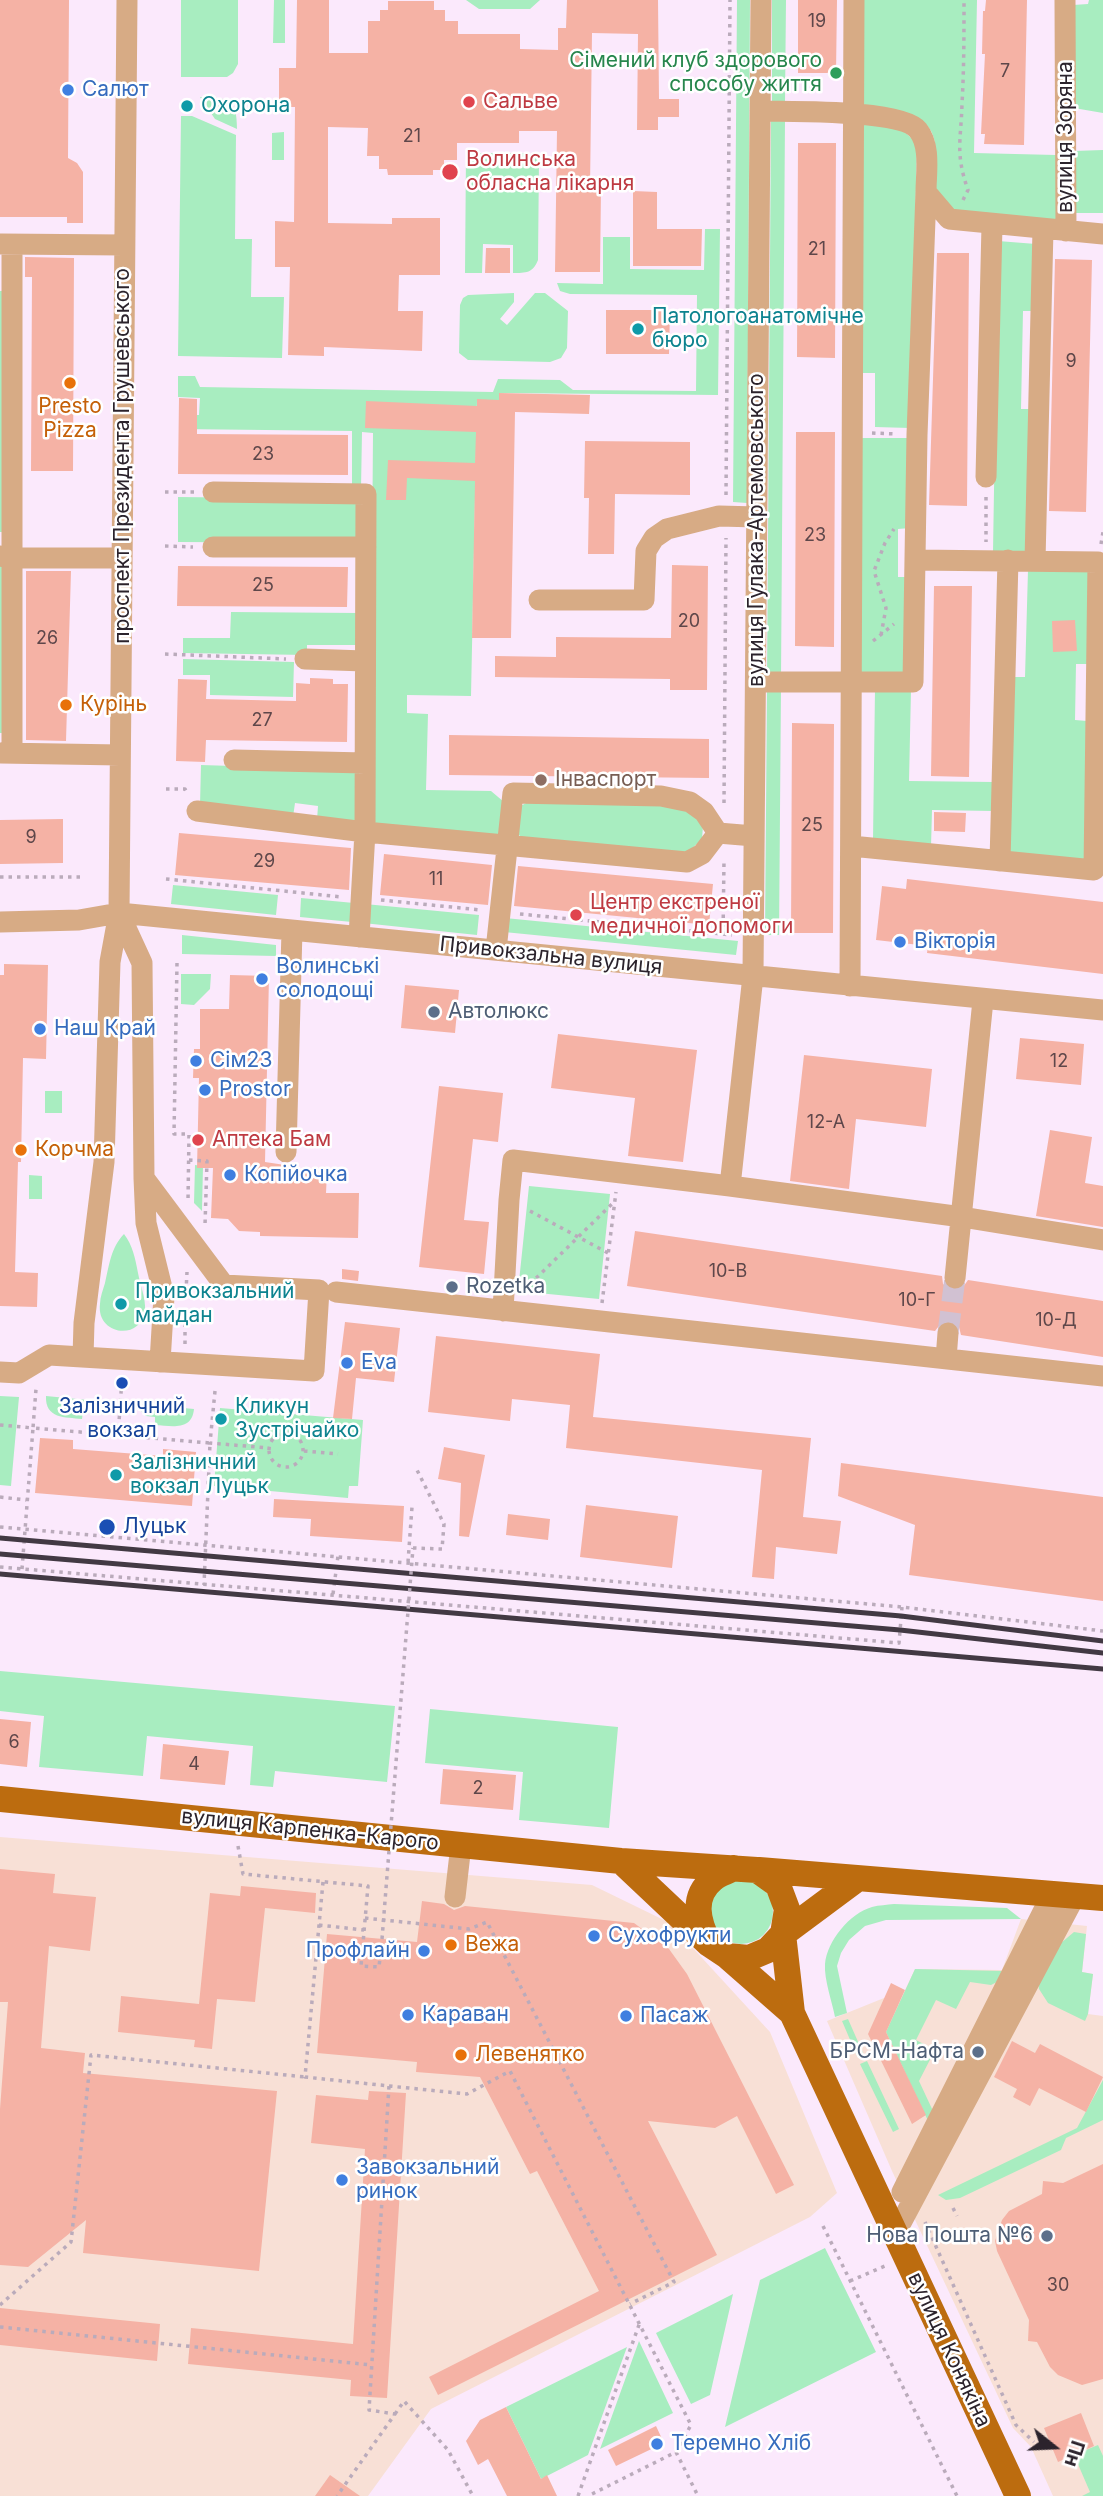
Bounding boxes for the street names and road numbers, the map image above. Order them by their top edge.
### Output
street label: вулиця Зоряна [1053,61,1079,213]
street label: проспект Президента Грушевського [110,268,136,644]
street label: вулиця Гулака-Артемовського [744,373,770,687]
street label: Привокзальна вулиця [438,932,664,980]
street label: вулиця Карпенка-Карого [180,1804,440,1856]
street label: вулиця Конякіна [902,2269,996,2431]

